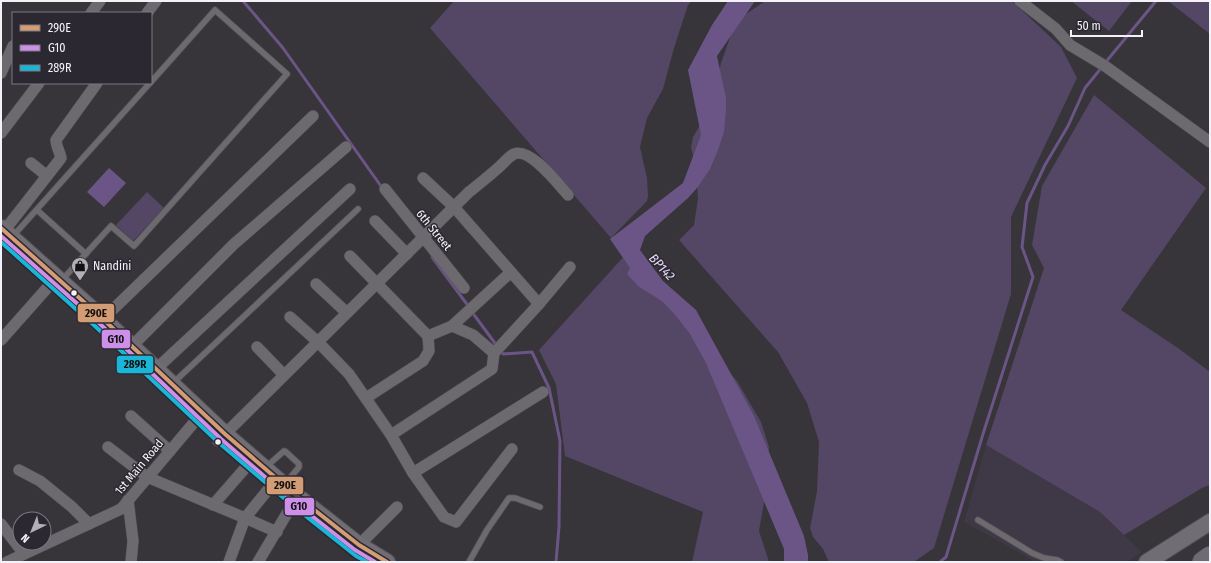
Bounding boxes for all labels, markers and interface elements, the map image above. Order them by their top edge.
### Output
legend [12,12,152,84]
scale bar [1071,12,1142,38]
text: 50 m [1077,19,1101,33]
text: 290E [48,21,71,35]
text: G10 [48,41,65,55]
text: 289R [48,61,72,75]
street label: 6th Street [413,207,455,253]
water label: BP142 [646,251,678,283]
shop icon: Nandini [70,256,90,281]
place label: Nandini [93,259,131,273]
unlabelled marker [69,288,79,298]
line badge: 290E [77,303,115,323]
text: 290E [84,307,107,320]
line badge: G10 [101,329,131,349]
text: G10 [108,333,124,346]
line badge: 289R [116,355,154,374]
text: 289R [123,358,147,371]
street label: 1st Main Road [112,436,166,498]
unlabelled marker [213,437,223,447]
line badge: 290E [266,476,304,495]
text: 290E [273,479,296,492]
line badge: G10 [284,497,315,516]
text: G10 [291,500,307,513]
north arrow [12,511,52,551]
text: N [19,531,32,545]

